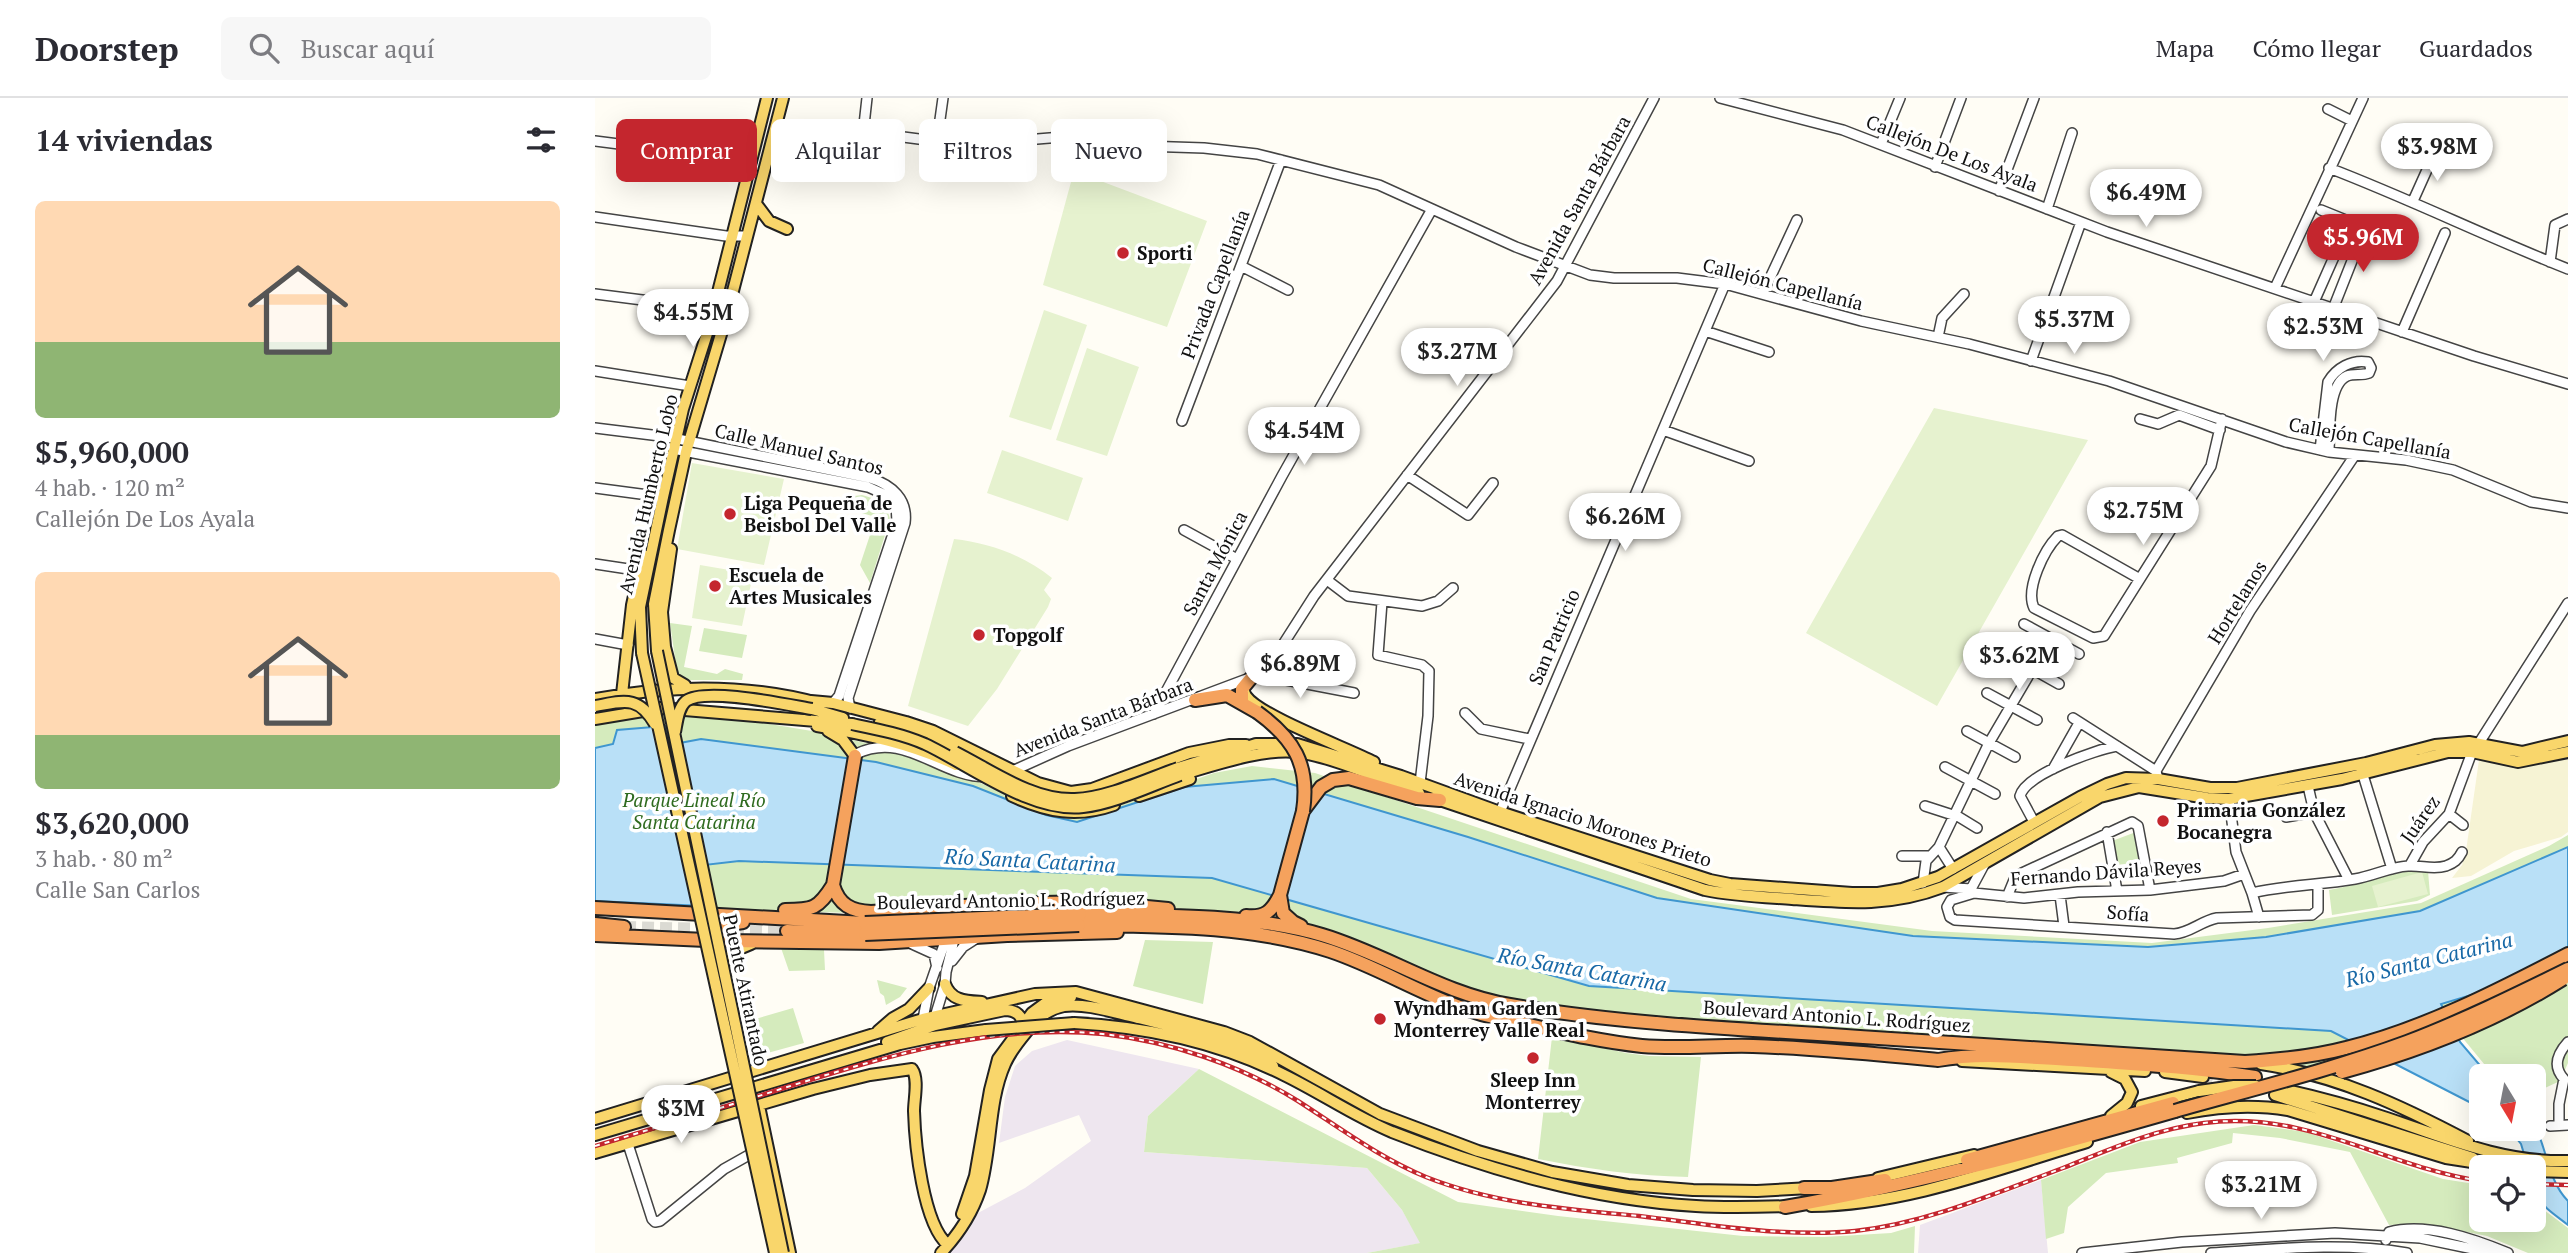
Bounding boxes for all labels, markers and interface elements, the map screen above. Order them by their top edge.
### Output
search box [221,17,711,80]
text: Doorstep [35,27,179,70]
icon: search [245,29,283,67]
text: Buscar aquí [301,31,434,65]
text: Mapa [2156,32,2214,64]
text: Cómo llegar [2252,32,2381,64]
text: Guardados [2419,32,2533,64]
street label: Callejón De Los Ayala [1863,108,2042,197]
street label: Avenida Santa Bárbara [1522,110,1636,289]
chip: Comprar [616,119,757,182]
chip: Alquilar [771,119,905,182]
chip: Filtros [919,119,1037,182]
chip: Nuevo [1051,119,1167,182]
text: 14 viviendas [35,120,213,160]
icon: filters [522,121,560,159]
pin: $3.98M [2380,123,2494,183]
text: $3.98M [2397,130,2477,161]
pin: $6.49M [2089,170,2203,229]
text: $6.49M [2106,176,2186,207]
street label: Privada Capellanía [1175,205,1255,362]
pin: $5.96M [2306,214,2420,274]
text: $5.96M [2323,221,2403,252]
place label: Sporti [1137,240,1193,265]
marker: Sporti [1115,245,1131,261]
icon: home [235,247,361,373]
street label: Callejón Capellanía [1700,251,1866,316]
pin: $4.55M [636,289,750,349]
text: $4.55M [653,296,733,327]
pin: $5.37M [2017,296,2131,356]
text: $5.37M [2034,303,2114,334]
pin: $2.53M [2266,303,2380,363]
text: $2.53M [2283,310,2363,341]
pin: $3.27M [1400,328,1514,388]
text: $3.27M [1417,335,1497,366]
street label: Avenida Humberto Lobo [612,391,683,596]
pin: $4.54M [1247,408,1361,467]
street label: Callejón Capellanía [2287,411,2454,464]
text: $4.54M [1264,414,1344,445]
street label: Calle Manuel Santos [712,417,886,480]
text: $5,960,000 [35,432,189,472]
text: 4 hab. · 120 m² [35,472,185,503]
pin: $2.75M [2086,488,2200,547]
place label: Liga Pequeña de Beisbol Del Valle [744,490,896,537]
pin: $6.26M [1568,494,1682,553]
text: $2.75M [2103,494,2183,525]
text: $6.26M [1585,500,1665,531]
text: Callejón De Los Ayala [35,503,255,534]
marker: Liga Pequeña de Beisbol Del Valle [722,506,738,522]
street label: Santa Mónica [1177,506,1253,619]
street label: Hortelanos [2201,555,2272,648]
place label: Escuela de Artes Musicales [729,562,872,609]
marker: Escuela de Artes Musicales [707,578,723,594]
street label: San Patricio [1522,585,1585,689]
icon: home [235,618,361,744]
place label: Topgolf [993,622,1065,647]
marker: Topgolf [971,627,987,643]
pin: $3.62M [1962,632,2076,692]
text: $3.62M [1979,639,2059,670]
pin: $6.89M [1243,640,1357,700]
text: $6.89M [1260,647,1340,678]
street label: Avenida Santa Bárbara [1010,671,1196,762]
street label: Avenida Ignacio Morones Prieto [1451,765,1715,872]
park label: Parque Lineal Río Santa Catarina [621,787,766,834]
street label: Juárez [2394,790,2445,848]
place label: Primaria González Bocanegra [2177,797,2346,844]
text: $3,620,000 [35,803,189,843]
marker: Primaria González Bocanegra [2155,813,2171,829]
water label: Río Santa Catarina [943,841,1116,878]
text: 3 hab. · 80 m² [35,843,173,874]
street label: Fernando Dávila Reyes [2010,852,2202,891]
text: Calle San Carlos [35,874,201,905]
street label: Boulevard Antonio L. Rodríguez [877,885,1145,914]
street label: Sofía [2106,899,2151,926]
street label: Puente Atirantado [718,912,775,1068]
water label: Río Santa Catarina [2341,925,2515,994]
water label: Río Santa Catarina [1494,940,1669,998]
street label: Boulevard Antonio L. Rodríguez [1702,994,1972,1037]
place label: Wyndham Garden Monterrey Valle Real [1394,995,1585,1042]
marker: Wyndham Garden Monterrey Valle Real [1372,1011,1388,1027]
marker: Sleep Inn Monterrey [1525,1050,1541,1066]
north arrow [2469,1064,2546,1141]
map controls [2469,1064,2546,1232]
place label: Sleep Inn Monterrey [1485,1067,1582,1114]
pin: $3M [647,1086,715,1145]
text: $3M [657,1092,705,1123]
button: locate [2469,1155,2546,1232]
pin: $3.21M [2204,1162,2318,1221]
text: $3.21M [2221,1168,2301,1199]

